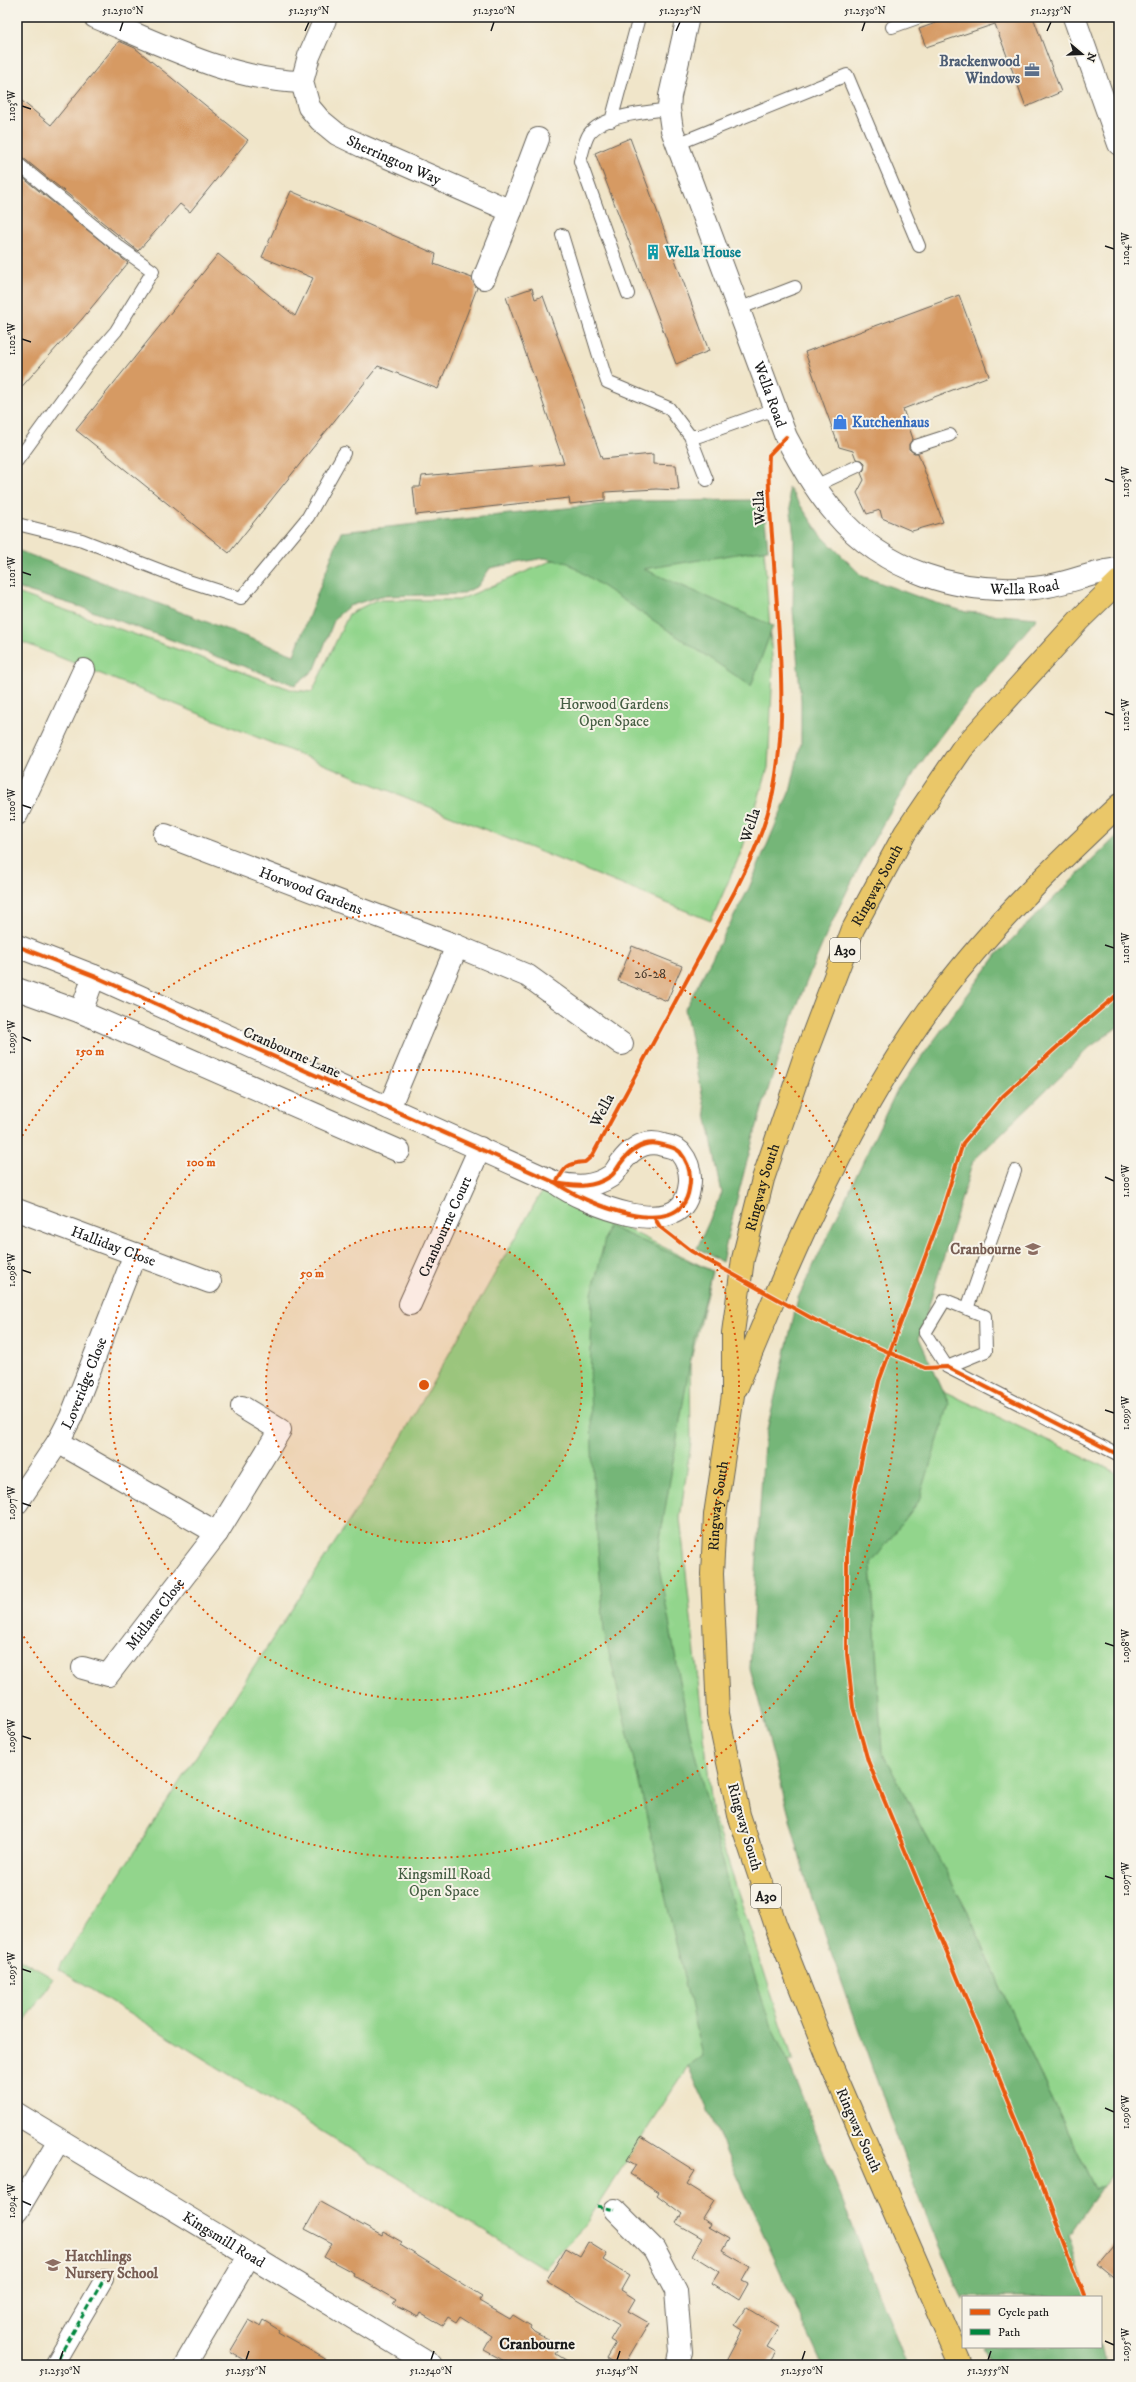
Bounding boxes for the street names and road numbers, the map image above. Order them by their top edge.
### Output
street label: Sherrington Way [343,131,445,190]
street label: Wella Road [748,358,791,430]
street label: Wella [749,490,770,527]
street label: Wella Road [989,575,1061,599]
street label: Wella [736,805,765,846]
street label: Ringway South [847,841,907,930]
street label: Horwood Gardens [256,863,365,919]
road number: A30 [830,938,860,962]
street label: Cranbourne Lane [240,1022,344,1083]
street label: Wella [585,1090,619,1131]
street label: Ringway South [741,1141,784,1233]
street label: Cranbourne Court [414,1173,476,1280]
street label: Halliday Close [68,1222,158,1271]
street label: Loveridge Close [57,1334,111,1433]
street label: Ringway South [704,1460,733,1552]
street label: Midlane Close [122,1574,189,1654]
street label: Ringway South [723,1781,766,1873]
road number: A30 [751,1884,781,1908]
street label: Ringway South [831,2085,886,2176]
street label: Kingsmill Road [179,2208,269,2272]

